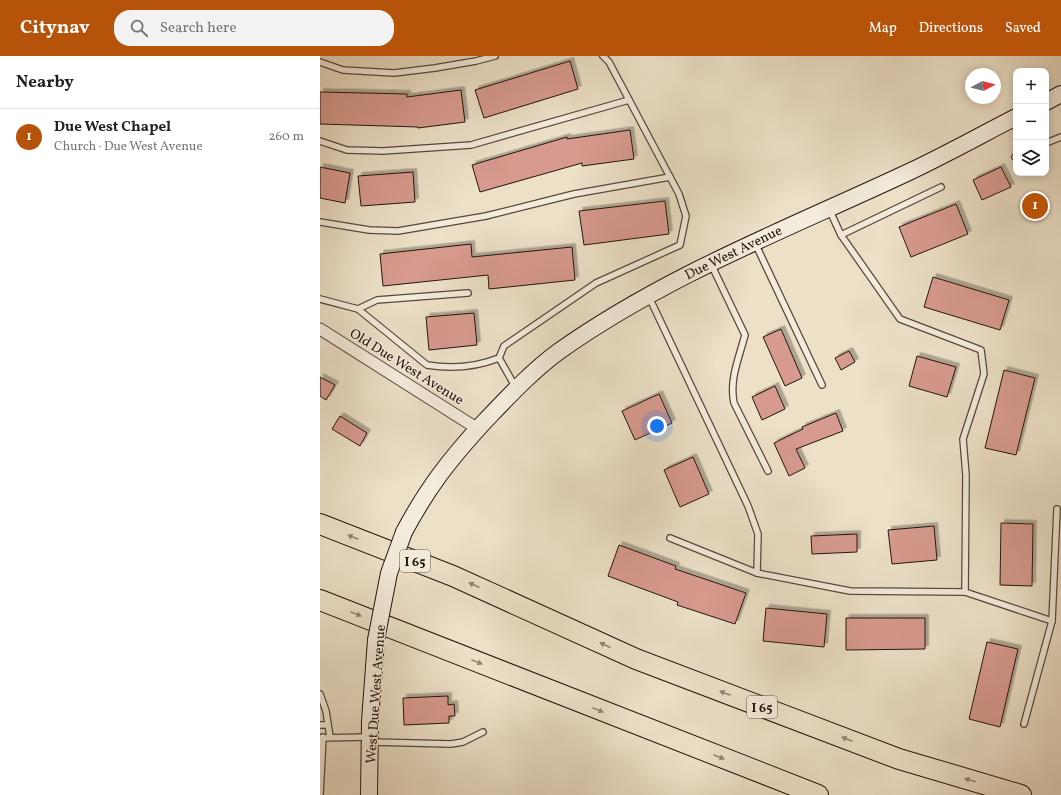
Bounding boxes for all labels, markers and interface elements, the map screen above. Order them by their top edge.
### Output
search box [114,10,394,46]
text: Citynav [20,15,90,41]
icon: search [128,17,150,39]
text: Search here [160,18,237,39]
text: Map [869,19,897,38]
text: Directions [919,19,983,38]
text: Saved [1005,19,1041,38]
north arrow [965,68,1001,104]
map controls [1013,68,1049,176]
button: + [1013,68,1049,104]
text: Nearby [16,71,74,94]
button: − [1013,104,1049,140]
text: Due West Chapel [54,117,171,138]
text: 1 [26,128,32,146]
text: 260 m [269,128,304,146]
text: Church · Due West Avenue [54,138,203,156]
button: layers [1013,140,1049,176]
pin: 1 [1022,191,1048,221]
street label: Due West Avenue [682,221,786,285]
street label: Old Due West Avenue [345,324,467,410]
your location [647,416,667,436]
one-way arrow [346,533,358,539]
road number: I 65 [400,550,430,572]
one-way arrow [468,582,479,588]
one-way arrow [351,611,362,617]
street label: West Due West Avenue [362,624,391,764]
one-way arrow [599,642,610,648]
one-way arrow [472,659,484,665]
one-way arrow [719,690,731,696]
road number: I 65 [747,696,777,718]
one-way arrow [592,707,604,713]
one-way arrow [840,736,852,742]
one-way arrow [713,755,725,761]
one-way arrow [964,777,976,783]

